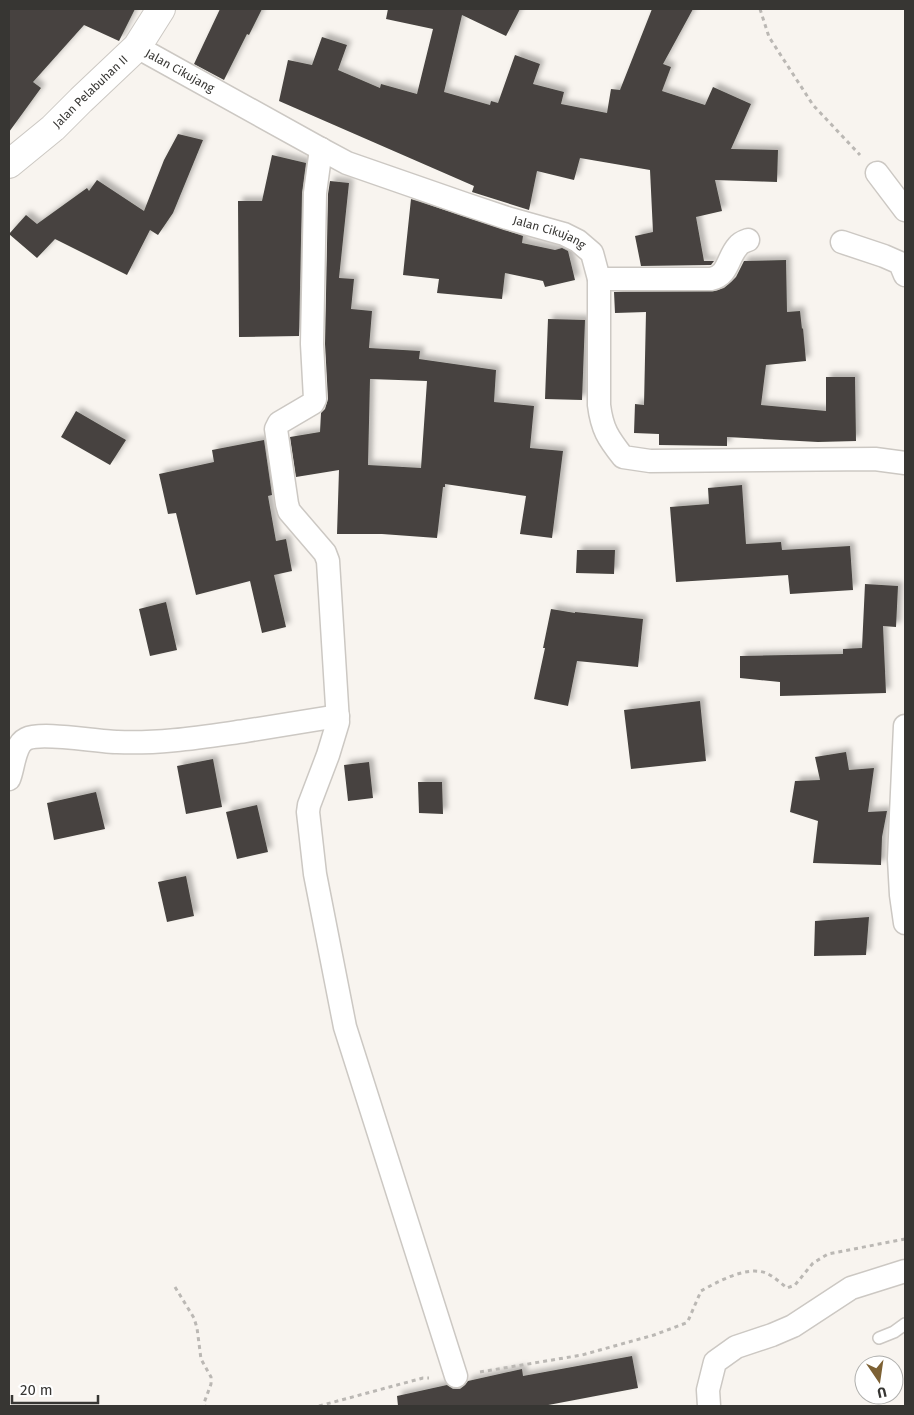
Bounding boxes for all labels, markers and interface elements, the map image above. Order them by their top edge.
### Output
street label: Jalan Cikujang [143,46,217,96]
street label: Jalan Pelabuhan II [50,52,131,131]
street label: Jalan Cikujang [511,213,589,252]
north arrow [854,1355,904,1405]
scale bar [12,1372,99,1404]
text: 20 m [20,1381,53,1399]
text: U [875,1383,888,1401]

